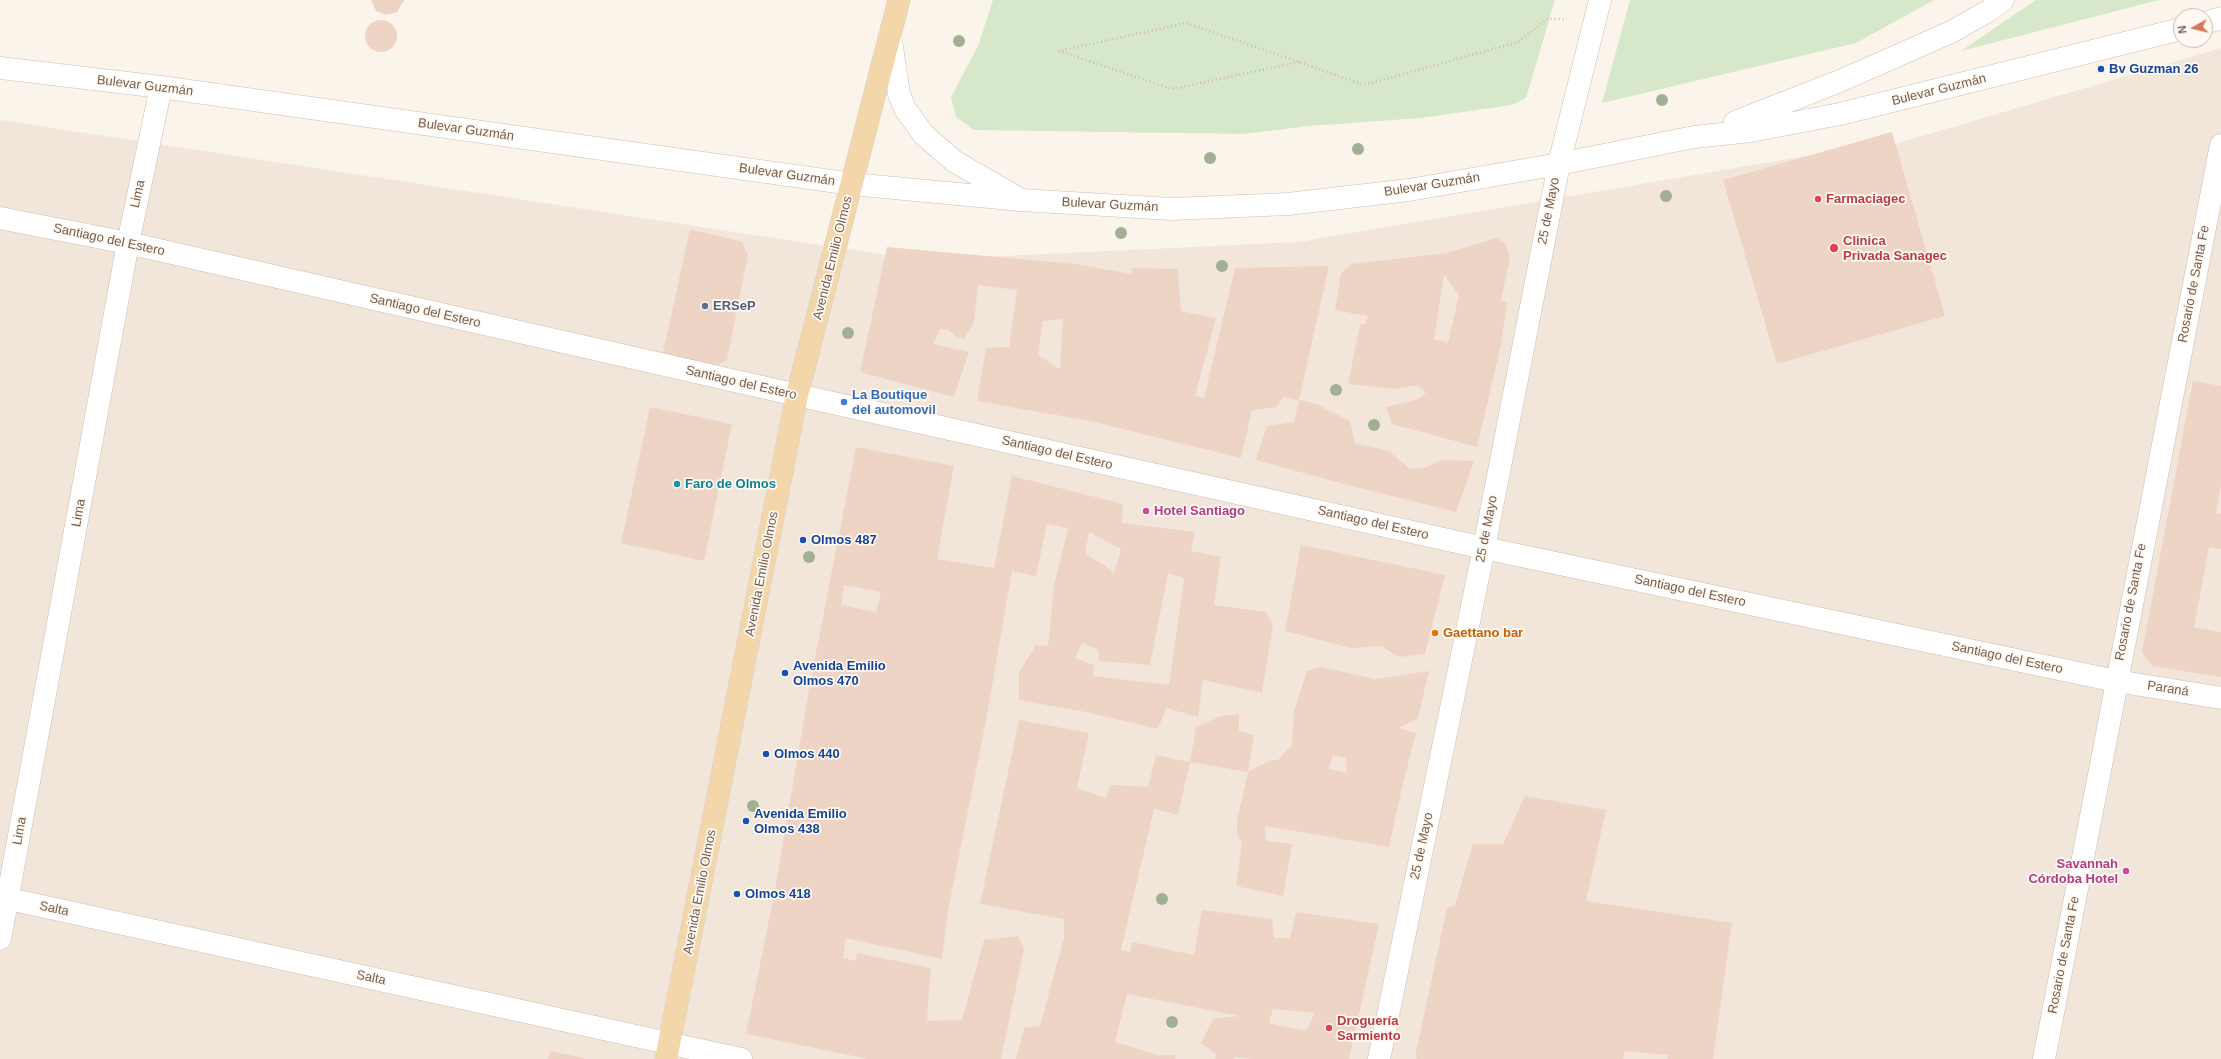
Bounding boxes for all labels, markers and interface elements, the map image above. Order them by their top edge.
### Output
north arrow [2173,8,2213,48]
text: N [2176,25,2189,34]
place label: Bv Guzman 26 [2109,61,2199,77]
marker: Bv Guzman 26 [2096,64,2106,74]
street label: Bulevar Guzmán [1890,71,1988,109]
street label: Bulevar Guzmán [96,72,194,100]
street label: Bulevar Guzmán [417,116,515,144]
street label: Bulevar Guzmán [738,161,836,189]
street label: Bulevar Guzmán [1383,170,1481,200]
street label: 25 de Mayo [1535,176,1563,246]
street label: Lima [127,179,149,209]
place label: Farmaciagec [1826,191,1905,207]
marker: Farmaciagec [1813,194,1823,204]
street label: Avenida Emilio Olmos [810,195,856,321]
street label: Bulevar Guzmán [1061,195,1159,215]
street label: Santiago del Estero [52,221,166,259]
street label: Rosario de Santa Fe [2175,224,2213,344]
place label: Clinica Privada Sanagec [1843,233,1947,264]
marker: Clinica Privada Sanagec [1828,242,1840,254]
street label: Santiago del Estero [368,291,482,331]
place label: ERSeP [713,298,756,314]
marker: ERSeP [700,301,710,311]
street label: Santiago del Estero [684,363,798,403]
place label: La Boutique del automovil [852,387,936,418]
marker: La Boutique del automovil [839,397,849,407]
street label: Santiago del Estero [1000,433,1114,473]
place label: Faro de Olmos [685,476,776,492]
marker: Faro de Olmos [672,479,682,489]
street label: 25 de Mayo [1473,494,1501,564]
street label: Lima [69,498,89,528]
place label: Hotel Santiago [1154,503,1245,519]
street label: Santiago del Estero [1316,503,1430,543]
marker: Hotel Santiago [1141,506,1151,516]
street label: Avenida Emilio Olmos [742,510,782,638]
place label: Olmos 487 [811,532,877,548]
marker: Olmos 487 [798,535,808,545]
street label: Rosario de Santa Fe [2112,542,2150,662]
street label: Santiago del Estero [1633,572,1747,610]
place label: Gaettano bar [1443,625,1523,641]
marker: Gaettano bar [1430,628,1440,638]
street label: Santiago del Estero [1950,639,2064,677]
place label: Avenida Emilio Olmos 470 [793,658,886,689]
marker: Avenida Emilio Olmos 470 [780,668,790,678]
street label: Paraná [2146,678,2190,700]
place label: Olmos 440 [774,746,840,762]
marker: Olmos 440 [761,749,771,759]
place label: Avenida Emilio Olmos 438 [754,806,847,837]
street label: 25 de Mayo [1407,811,1437,881]
street label: Lima [10,816,30,846]
marker: Avenida Emilio Olmos 438 [741,816,751,826]
street label: Avenida Emilio Olmos [680,828,720,956]
place label: Savannah Córdoba Hotel [2028,856,2118,887]
marker: Savannah Córdoba Hotel [2121,866,2131,876]
place label: Olmos 418 [745,886,811,902]
marker: Olmos 418 [732,889,742,899]
street label: Rosario de Santa Fe [2045,895,2083,1015]
street label: Salta [38,898,70,920]
street label: Salta [355,967,387,989]
place label: Droguería Sarmiento [1337,1013,1401,1044]
marker: Droguería Sarmiento [1324,1023,1334,1033]

